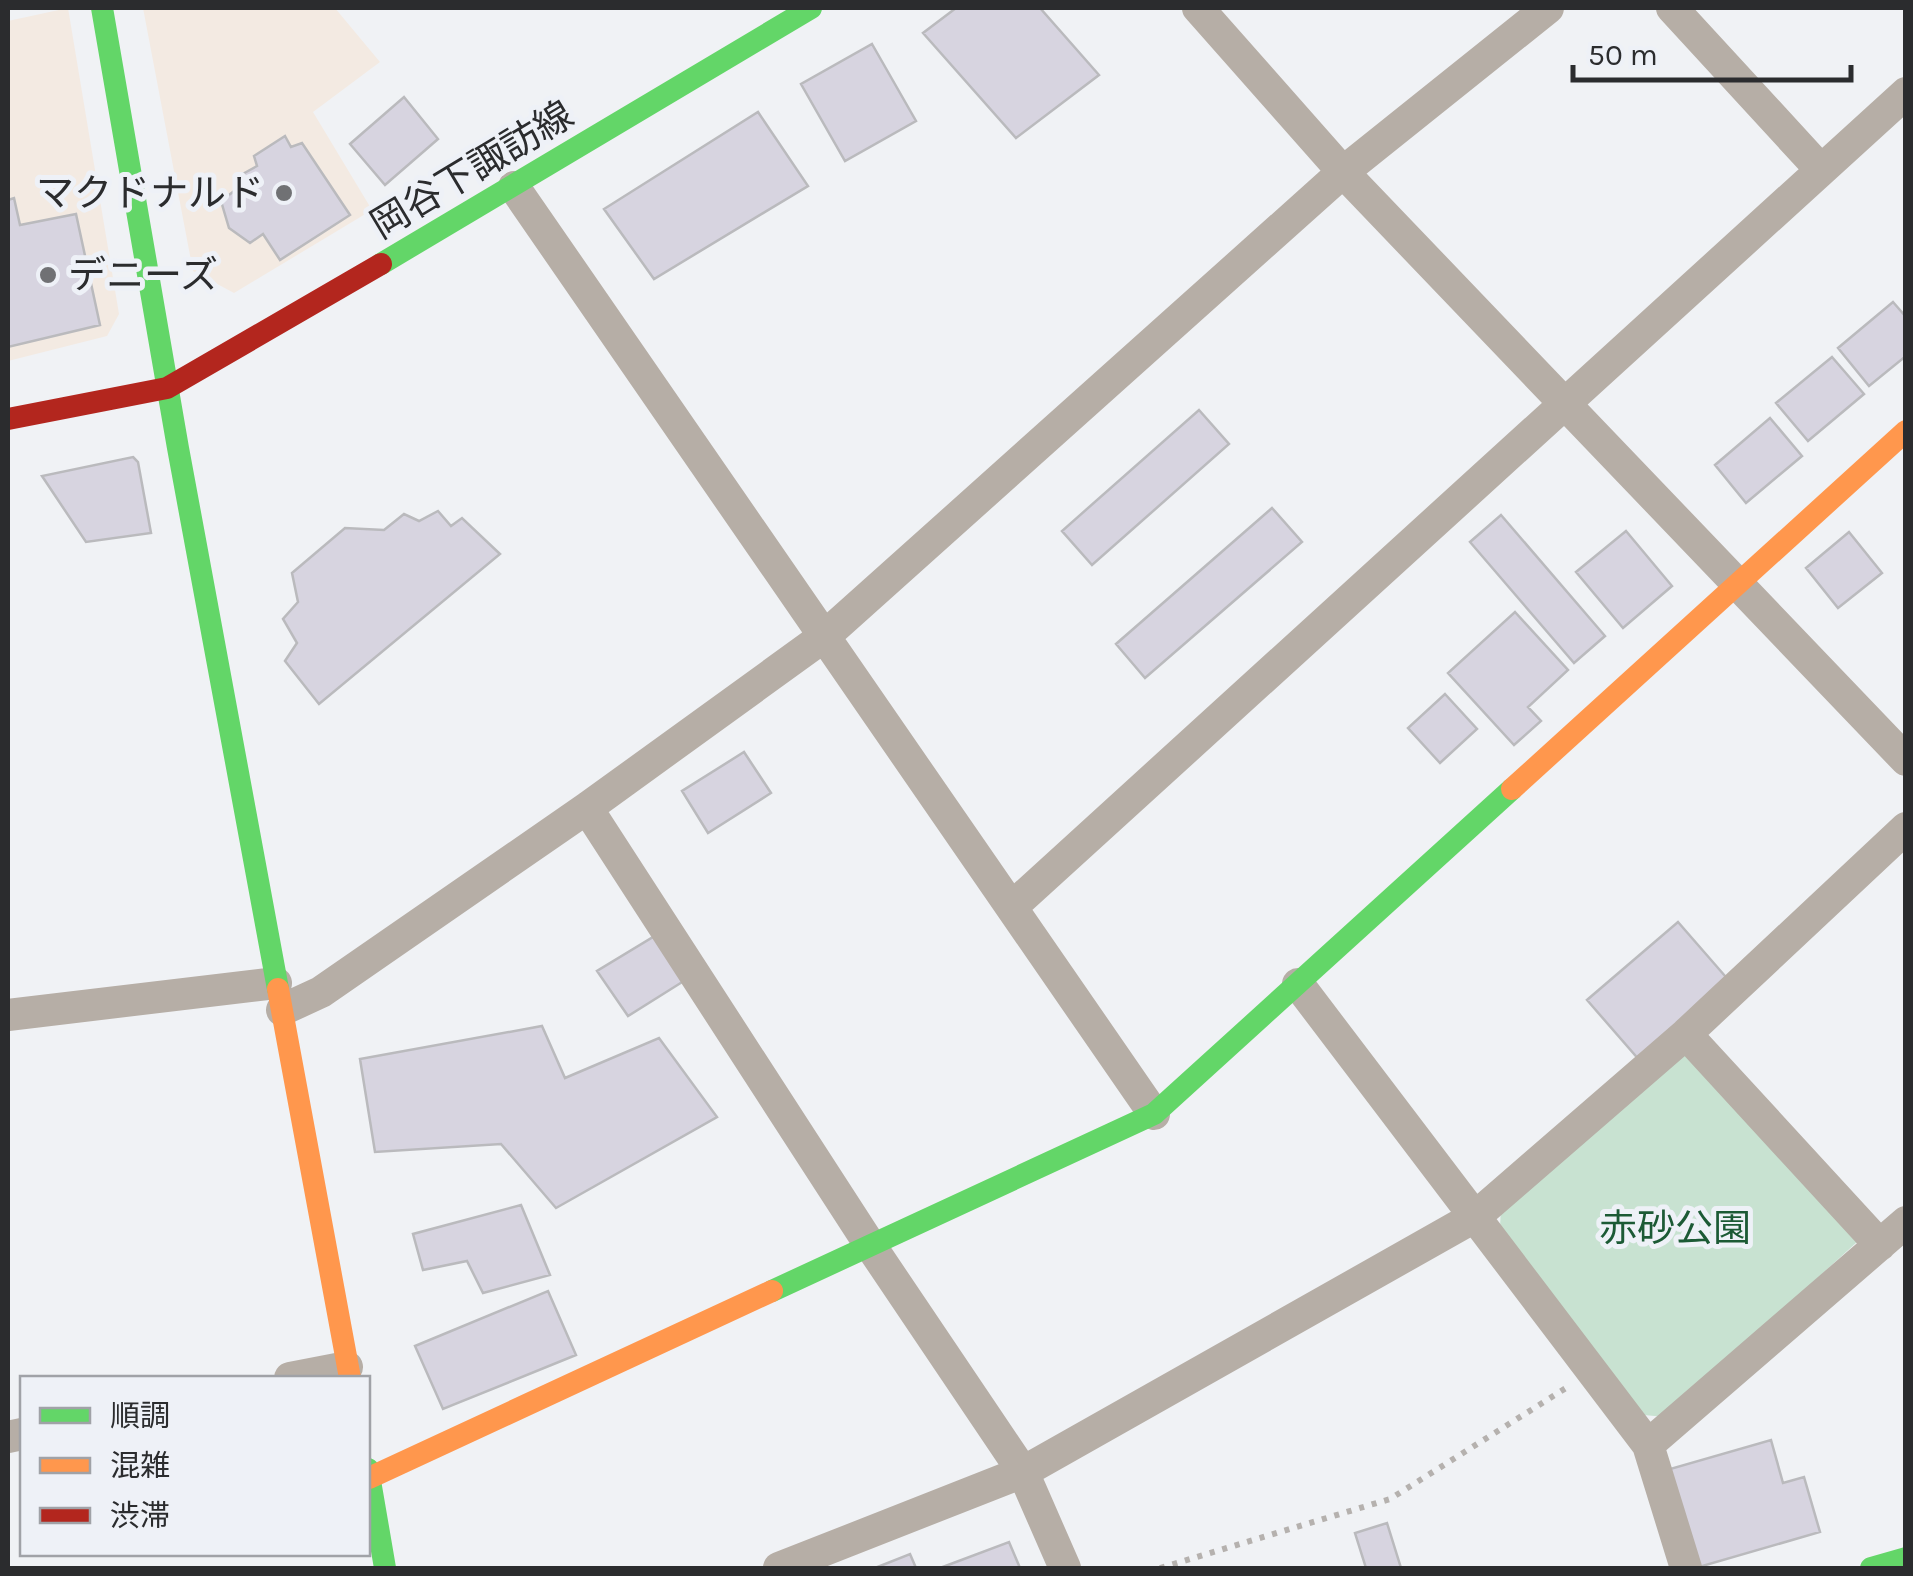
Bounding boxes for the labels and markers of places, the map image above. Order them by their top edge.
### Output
place label: マクドナルド [36,171,264,216]
marker: マクドナルド [273,182,295,204]
place label: デニーズ [68,253,218,298]
marker: デニーズ [37,264,59,286]

